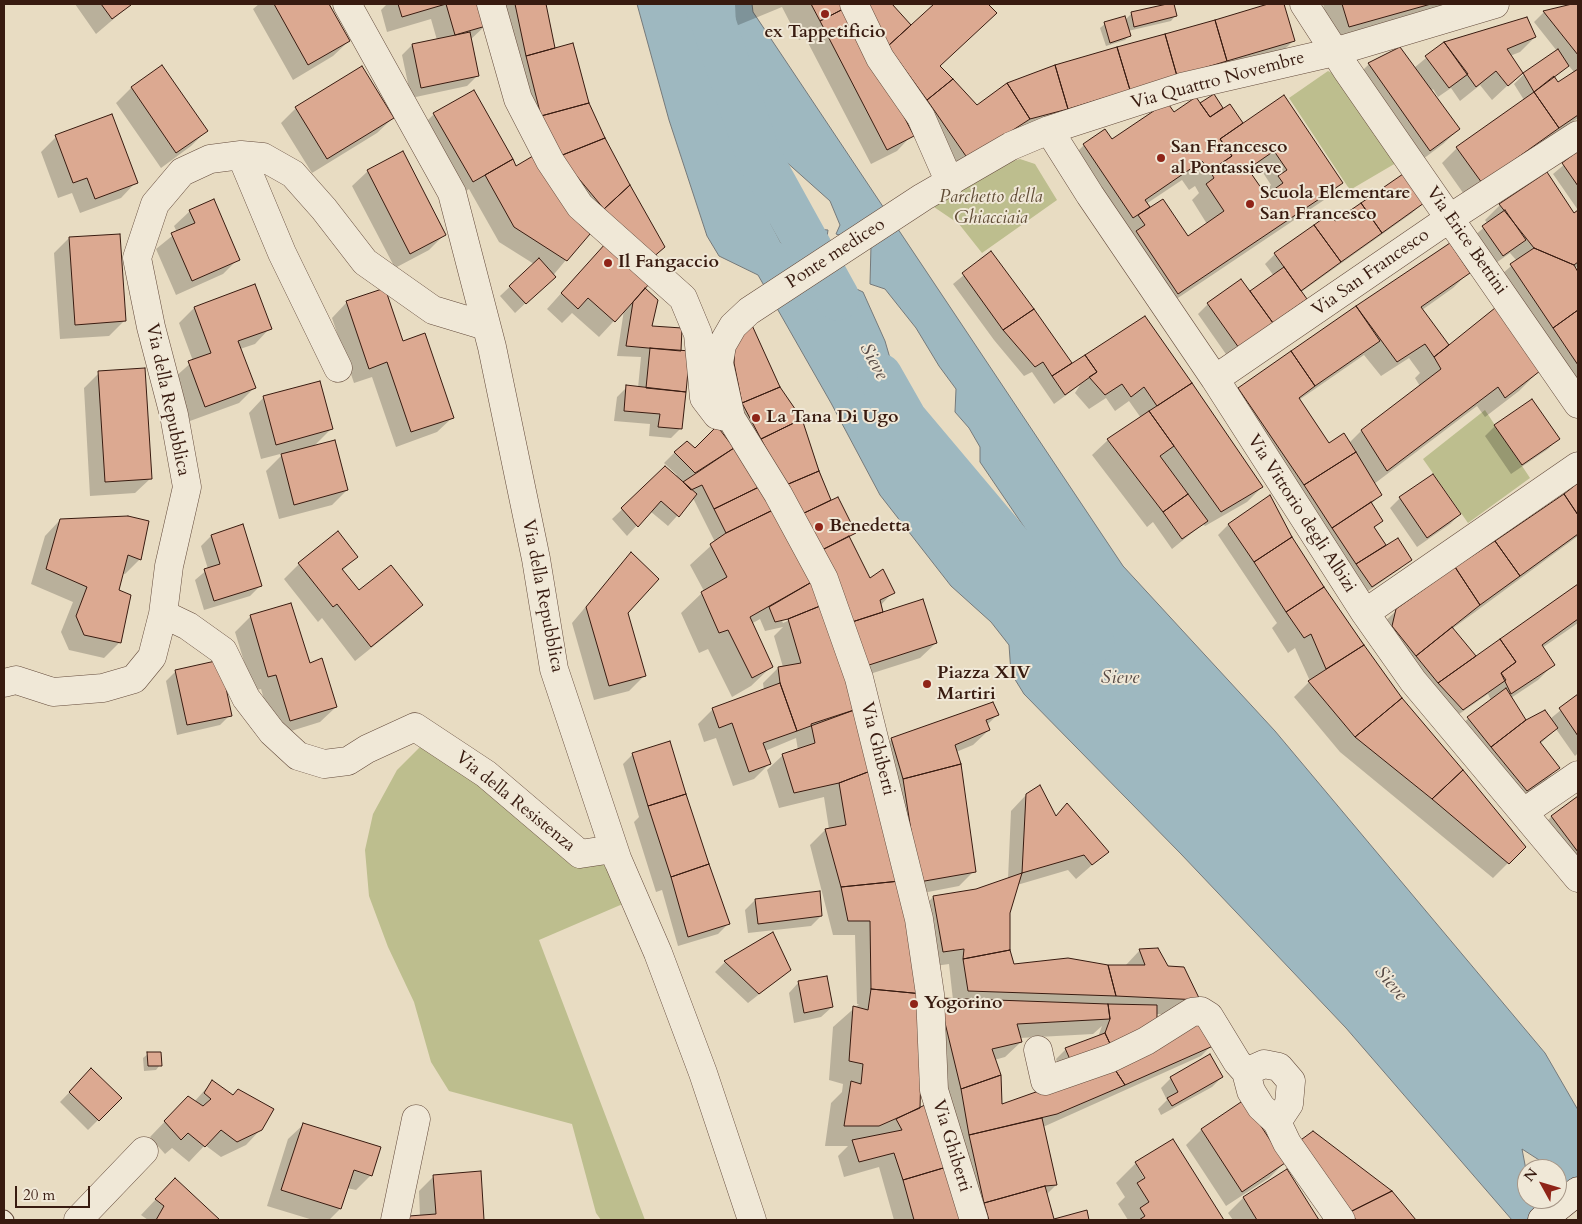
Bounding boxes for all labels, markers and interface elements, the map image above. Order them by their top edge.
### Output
marker: ex Tappetificio [819,8,831,20]
place label: ex Tappetificio [764,22,886,44]
street label: Via Quattro Novembre [1129,47,1307,115]
place label: San Francesco al Pontassieve [1171,137,1287,180]
marker: San Francesco al Pontassieve [1155,152,1167,164]
place label: Scuola Elementare San Francesco [1260,183,1410,225]
street label: Via Erice Bettini [1421,183,1511,299]
park label: Parchetto della Ghiacciaia [939,187,1043,230]
marker: Scuola Elementare San Francesco [1244,198,1256,210]
street label: Ponte mediceo [783,214,889,294]
street label: Via San Francesco [1308,225,1434,321]
place label: Il Fangaccio [618,252,719,274]
marker: Il Fangaccio [602,257,614,269]
street label: Via della Repubblica [140,322,194,478]
water label: Sieve [854,340,892,384]
place label: La Tana Di Ugo [766,407,899,429]
marker: La Tana Di Ugo [750,412,762,424]
street label: Via Vittorio degli Albizi [1242,431,1360,597]
place label: Benedetta [829,516,910,538]
street label: Via della Repubblica [517,518,567,674]
marker: Benedetta [813,521,825,533]
place label: Piazza XIV Martiri [937,663,1031,706]
water label: Sieve [1101,668,1139,690]
marker: Piazza XIV Martiri [921,678,933,690]
street label: Via Ghiberti [855,700,899,798]
street label: Via della Resistenza [451,747,579,857]
water label: Sieve [1369,962,1411,1006]
place label: Yogorino [924,993,1002,1015]
marker: Yogorino [908,998,920,1010]
street label: Via Ghiberti [927,1097,975,1195]
north arrow [1517,1159,1567,1209]
text: N [1520,1164,1542,1186]
scale bar [18,1176,92,1208]
text: 20 m [23,1185,55,1205]

